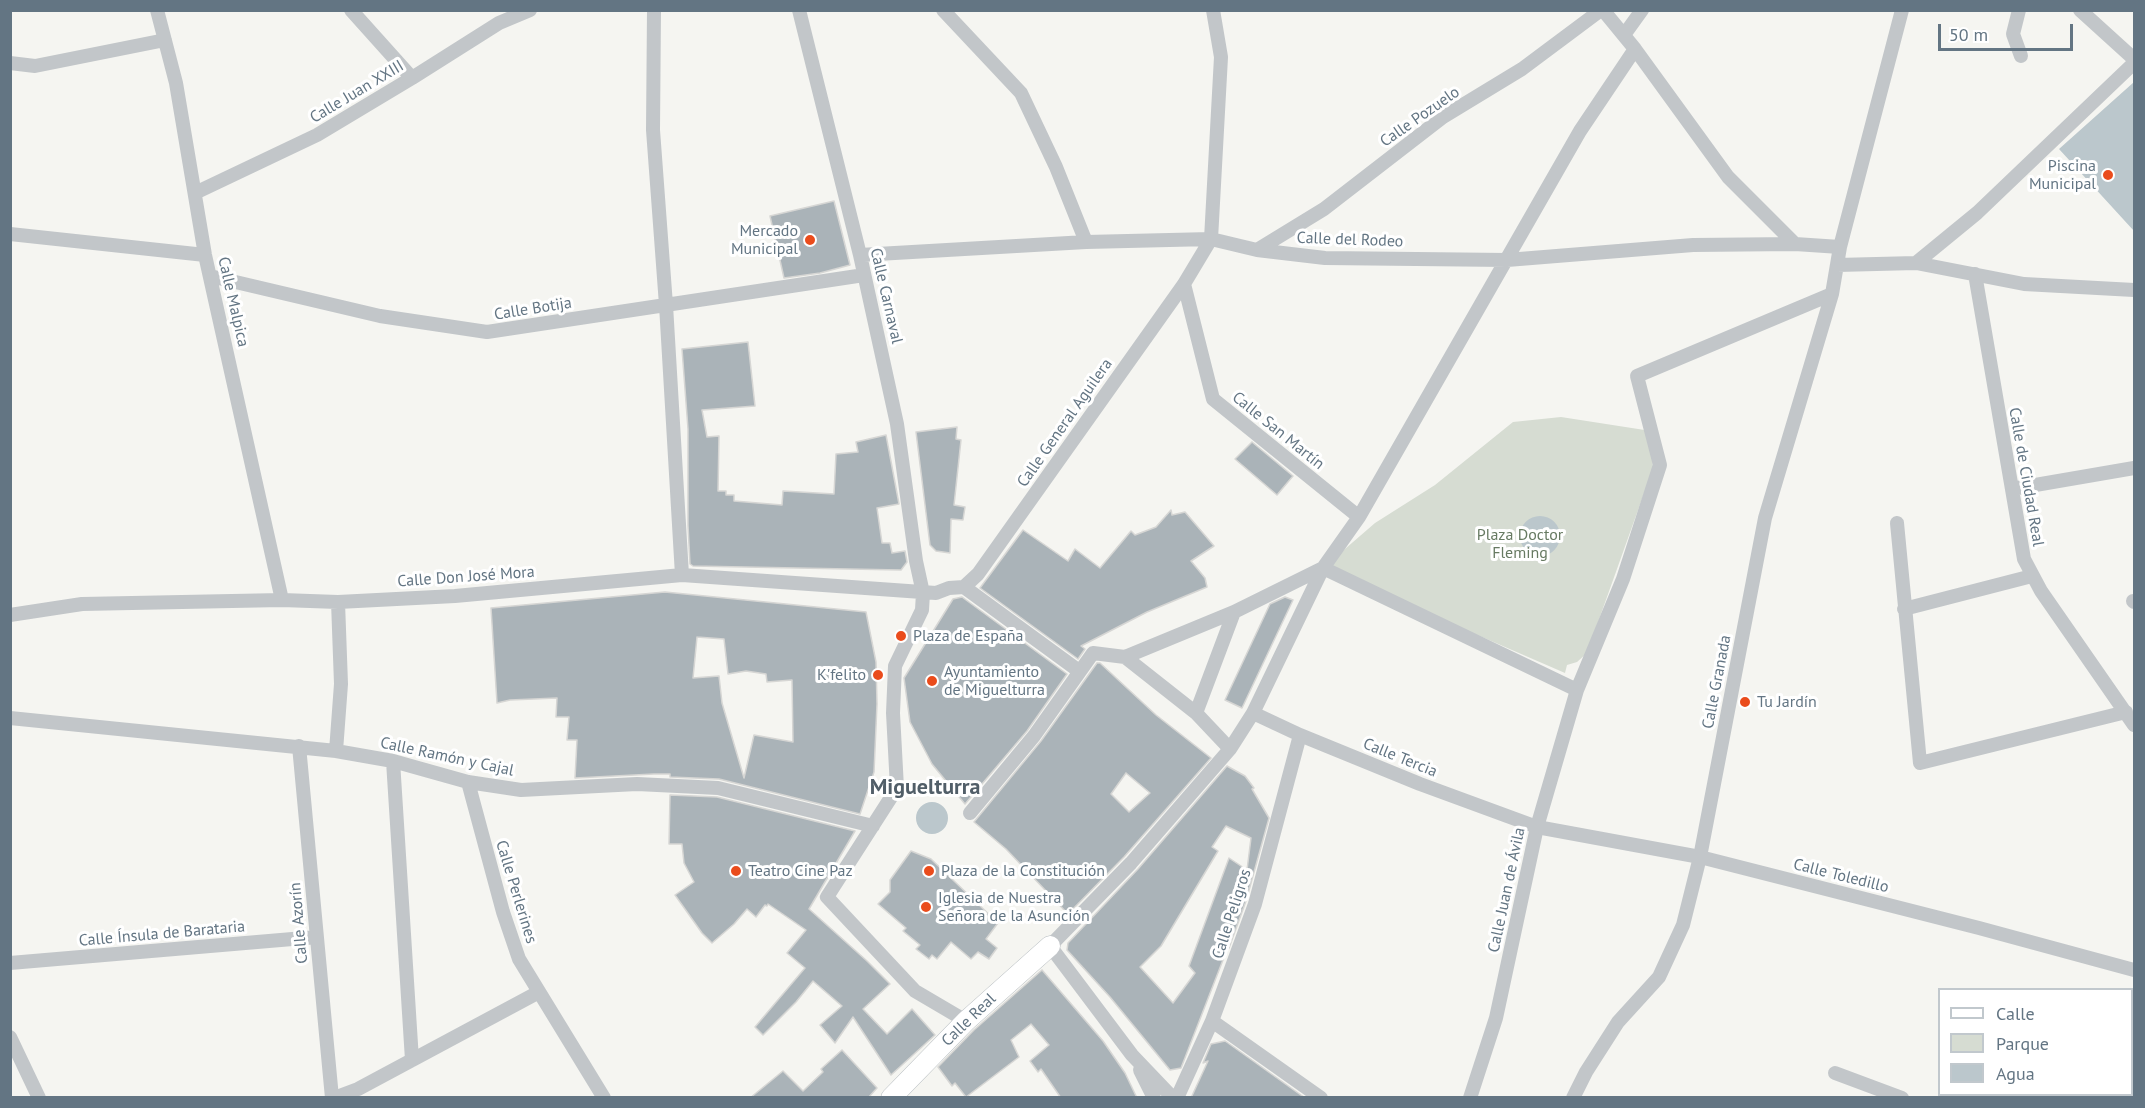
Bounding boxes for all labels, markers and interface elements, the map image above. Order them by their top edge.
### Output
scale bar [1941,12,2076,50]
text: 50 m [1949,23,1988,46]
street label: Calle Juan XXIII [307,56,407,128]
street label: Calle Pozuelo [1377,83,1463,151]
place label: Piscina Municipal [2029,156,2096,194]
marker: Piscina Municipal [2101,168,2115,182]
place label: Mercado Municipal [731,221,798,259]
street label: Calle del Rodeo [1296,229,1404,251]
marker: Mercado Municipal [803,233,817,247]
street label: Calle Carnaval [866,246,906,346]
street label: Calle Malpica [213,255,253,349]
street label: Calle Botija [493,293,573,325]
street label: Calle General Aguilera [1013,355,1117,491]
street label: Calle San Martín [1228,388,1328,474]
street label: Calle de Ciudad Real [2004,406,2048,548]
park label: Plaza Doctor Fleming [1477,525,1563,563]
street label: Calle Don José Mora [397,563,535,591]
place label: Plaza de España [913,626,1024,646]
marker: Plaza de España [894,629,908,643]
street label: Calle Granada [1699,634,1735,730]
place label: Ayuntamiento de Miguelturra [944,662,1045,700]
place label: K'felito [817,665,866,685]
marker: K'felito [871,668,885,682]
marker: Ayuntamiento de Miguelturra [925,674,939,688]
place label: Tu Jardín [1757,692,1817,712]
marker: Tu Jardín [1738,695,1752,709]
street label: Calle Ramón y Cajal [379,733,515,781]
street label: Calle Tercia [1360,734,1440,782]
district label: Miguelturra [870,775,980,801]
street label: Calle Juan de Ávila [1484,826,1530,954]
street label: Calle Perlerines [491,838,541,946]
street label: Calle Toledillo [1791,855,1891,897]
place label: Teatro Cine Paz [748,861,853,881]
place label: Plaza de la Constitución [941,861,1105,881]
marker: Teatro Cine Paz [729,864,743,878]
marker: Plaza de la Constitución [922,864,936,878]
street label: Calle Peligros [1208,867,1256,961]
street label: Calle Azorín [286,882,312,964]
place label: Iglesia de Nuestra Señora de la Asunción [938,888,1090,926]
marker: Iglesia de Nuestra Señora de la Asunción [919,900,933,914]
street label: Calle Ínsula de Barataria [78,917,246,951]
legend [1938,988,2133,1096]
street label: Calle Real [938,989,1000,1051]
text: Calle [1996,1002,2035,1025]
text: Parque [1996,1032,2049,1055]
text: Agua [1996,1062,2035,1085]

